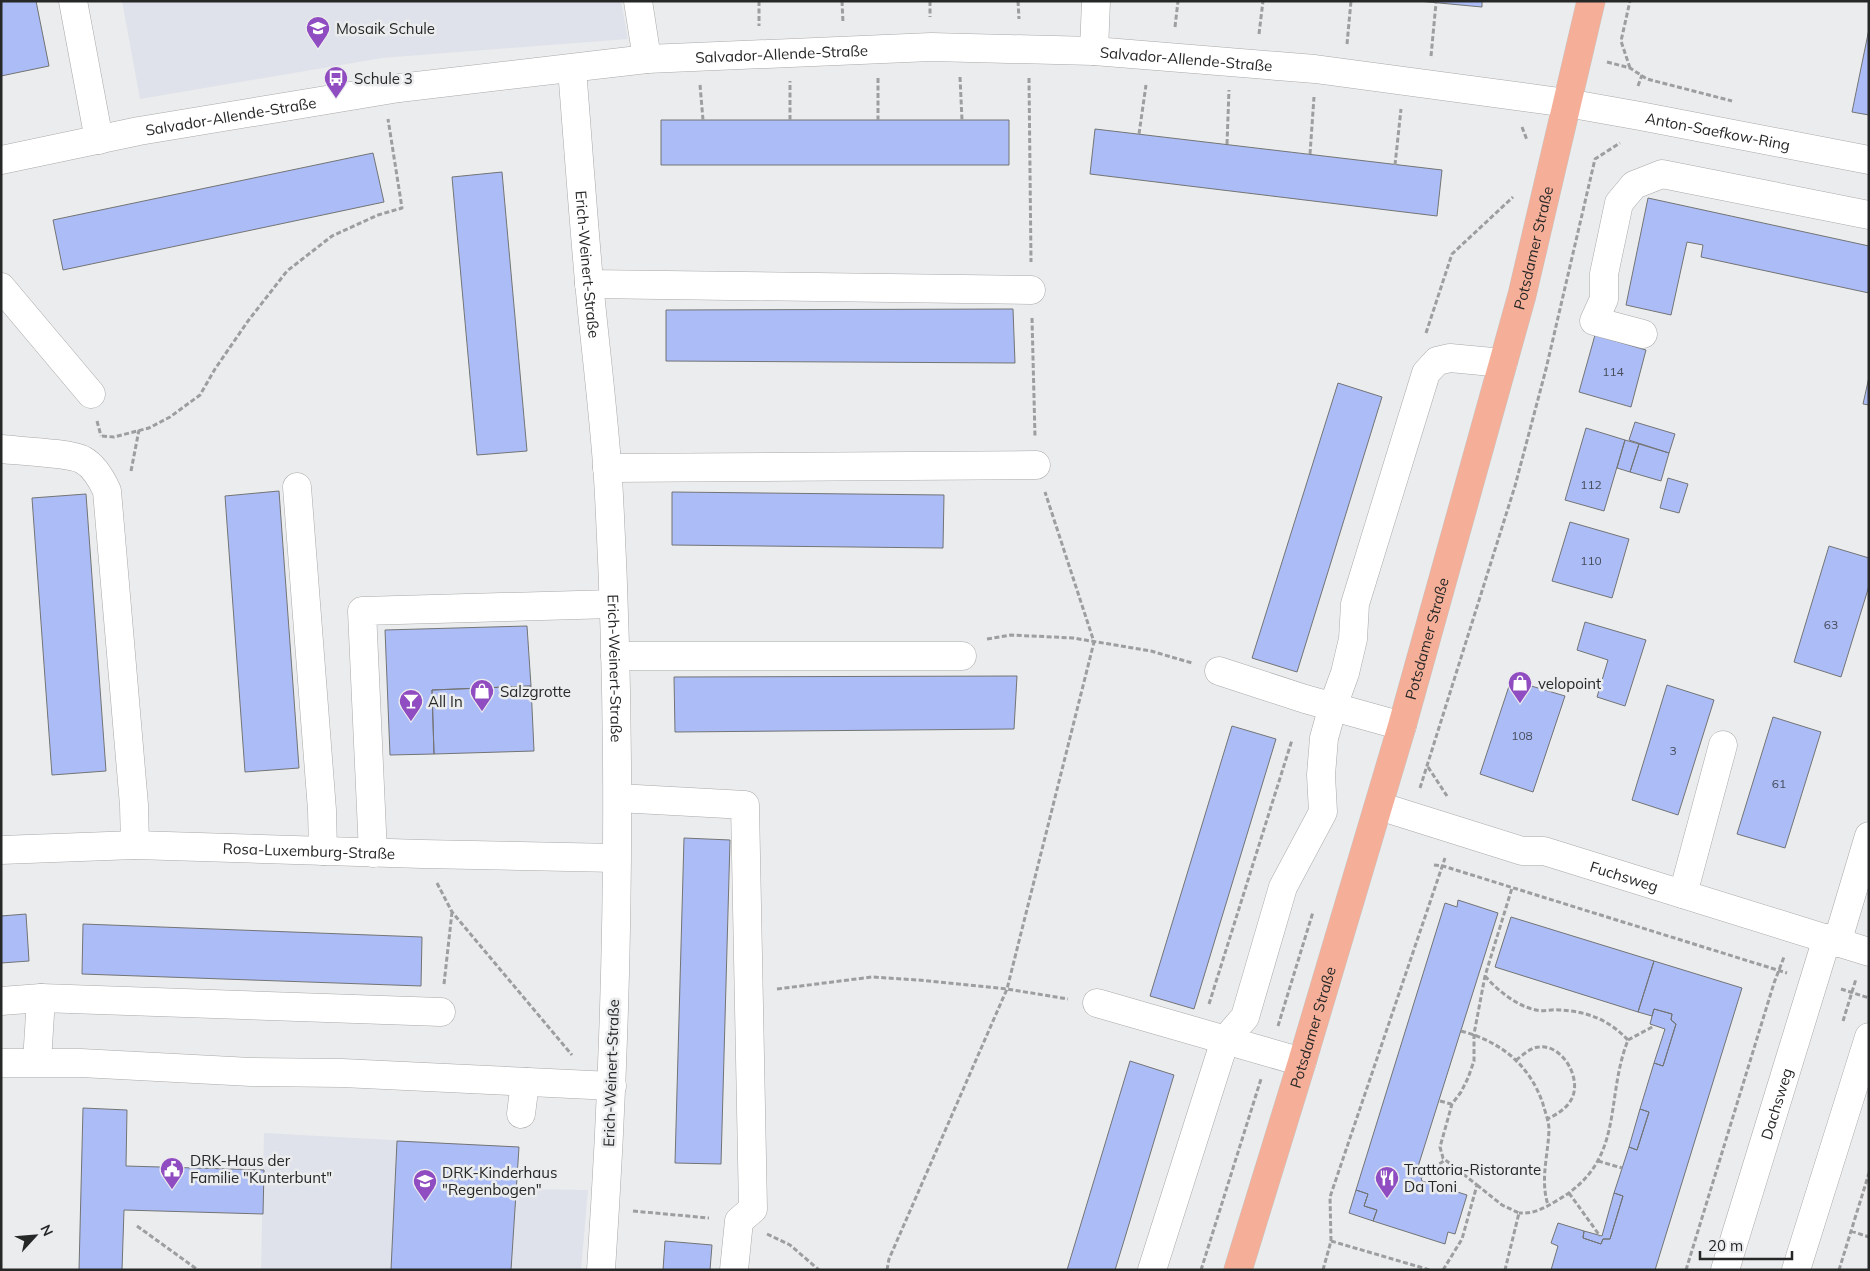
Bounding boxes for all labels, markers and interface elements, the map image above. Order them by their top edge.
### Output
school or university icon: Mosaik Schule [305,15,331,49]
place label: Mosaik Schule [336,19,435,38]
street label: Salvador-Allende-Straße [695,40,868,66]
street label: Salvador-Allende-Straße [1099,42,1273,75]
bus stop icon: Schule 3 [323,65,349,99]
place label: Schule 3 [354,69,413,88]
street label: Salvador-Allende-Straße [144,92,318,139]
street label: Anton-Saefkow-Ring [1644,108,1792,154]
street label: Potsdamer Straße [1509,184,1557,312]
street label: Erich-Weinert-Straße [572,190,604,339]
house number: 114 [1602,364,1624,379]
house number: 112 [1580,477,1602,492]
house number: 110 [1580,553,1602,568]
street label: Potsdamer Straße [1400,575,1452,702]
street label: Erich-Weinert-Straße [604,594,626,742]
house number: 63 [1824,617,1838,632]
shop icon: velopoint [1507,670,1533,704]
place label: velopoint [1538,674,1601,693]
shop icon: Salzgrotte [469,678,495,712]
place label: Salzgrotte [500,682,571,701]
bar icon: All In [398,688,424,722]
place label: All In [428,692,463,711]
house number: 108 [1511,728,1533,743]
house number: 3 [1669,743,1677,758]
house number: 61 [1772,776,1786,791]
street label: Rosa-Luxemburg-Straße [222,838,395,863]
street label: Fuchsweg [1588,856,1661,896]
street label: Potsdamer Straße [1285,964,1339,1090]
street label: Erich-Weinert-Straße [599,999,623,1147]
street label: Dachsweg [1756,1066,1796,1142]
place label: DRK-Haus der Familie "Kunterbunt" [190,1151,332,1187]
public building icon: DRK-Haus der Familie "Kunterbunt" [159,1156,185,1190]
place label: Trattoria-Ristorante Da Toni [1404,1160,1541,1196]
place label: DRK-Kinderhaus "Regenbogen" [442,1163,557,1199]
restaurant icon: Trattoria-Ristorante Da Toni [1374,1165,1400,1199]
school or university icon: DRK-Kinderhaus "Regenbogen" [412,1168,438,1202]
north arrow [10,1211,60,1261]
text: N [36,1222,57,1239]
scale bar [1700,1228,1792,1260]
text: 20 m [1708,1236,1743,1255]

